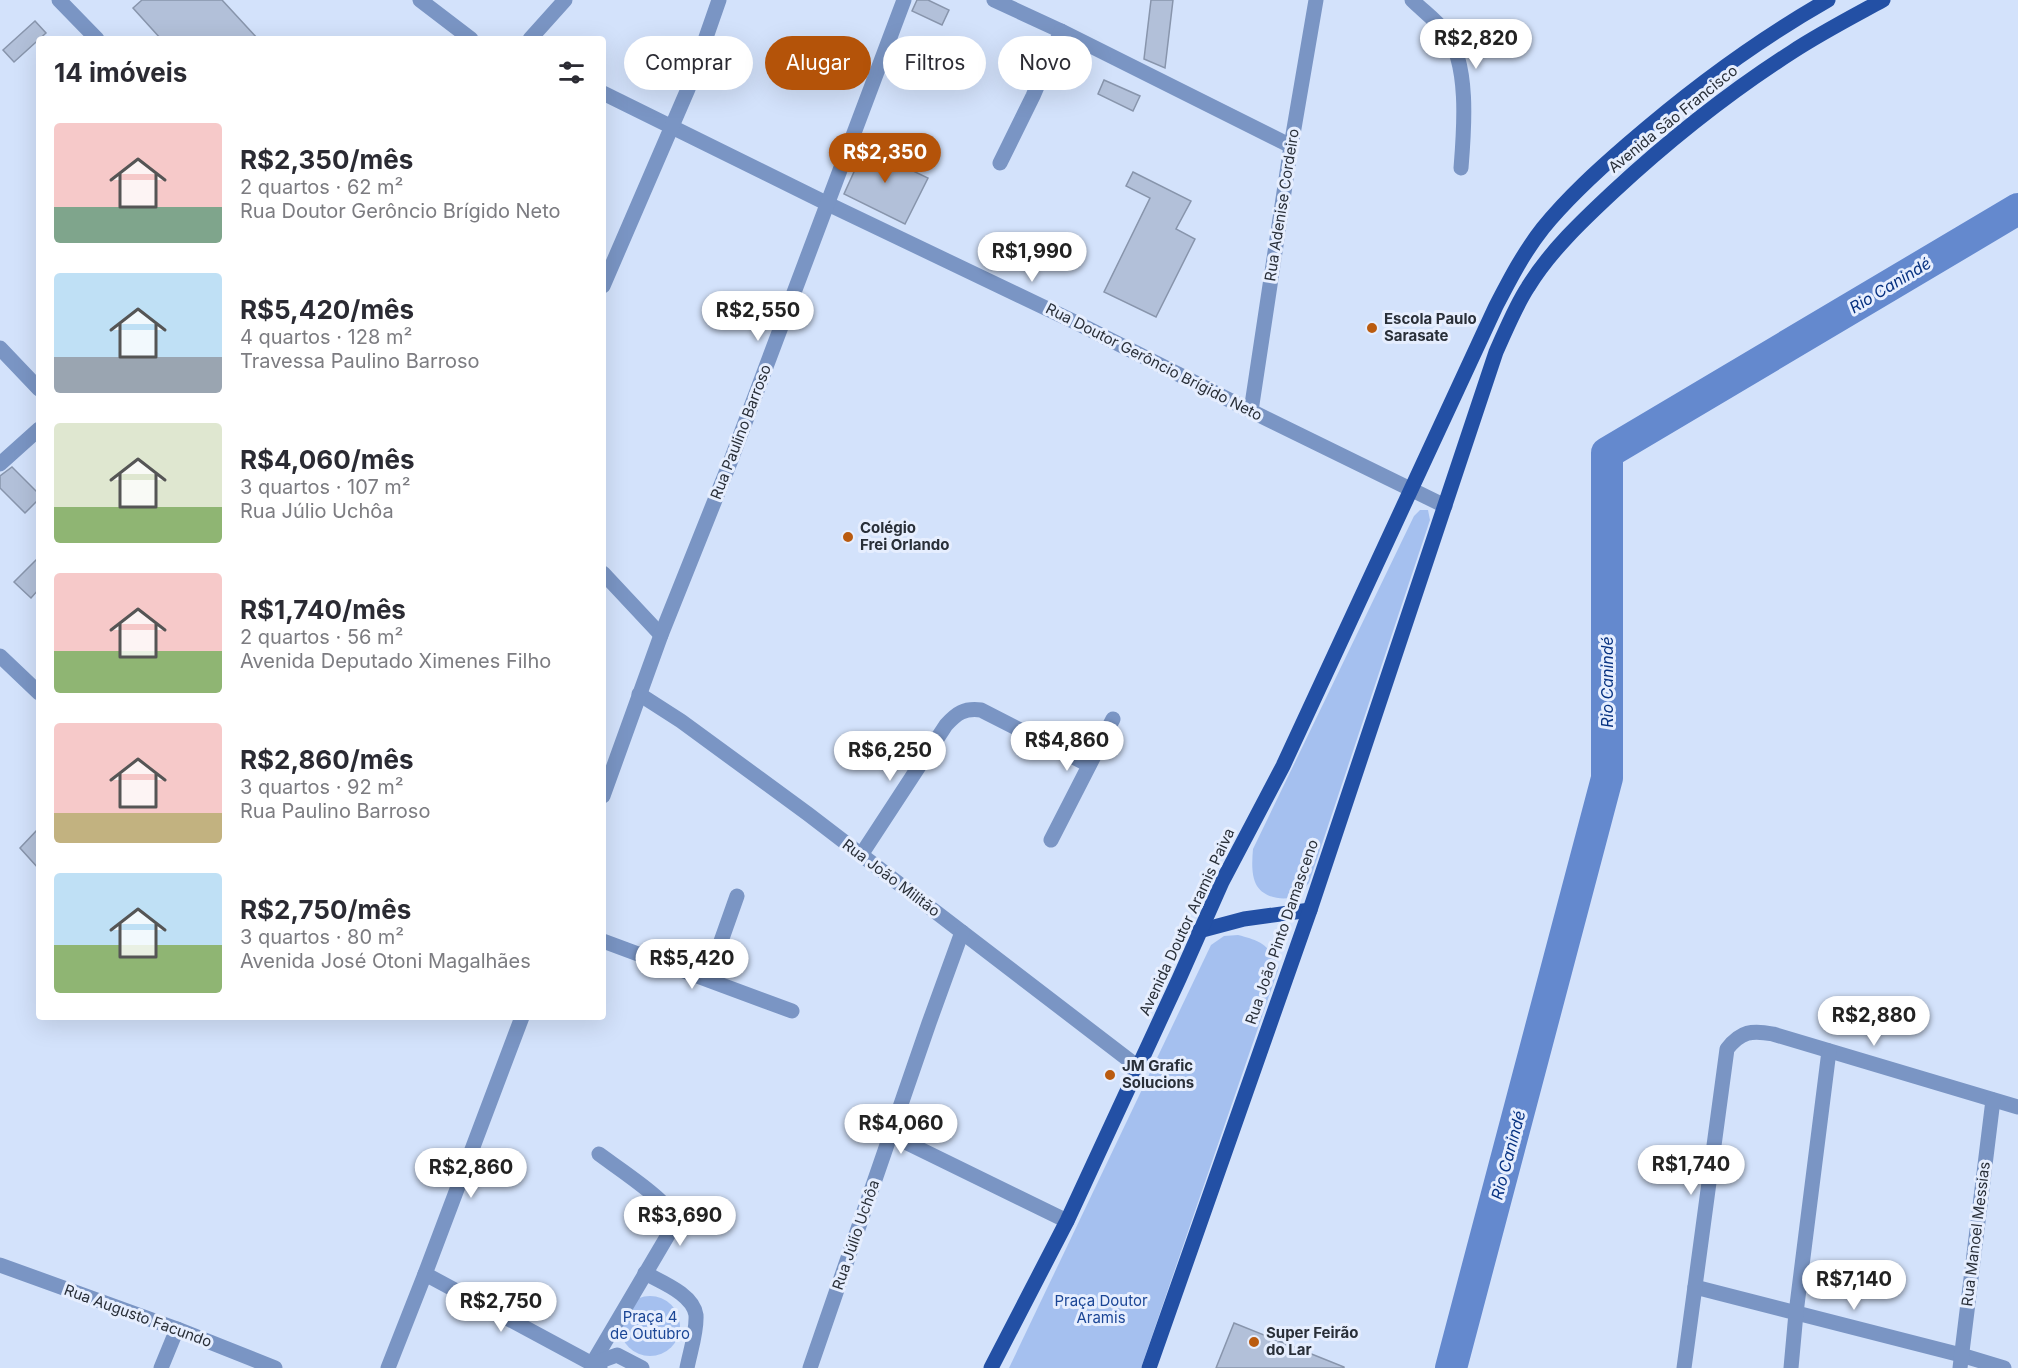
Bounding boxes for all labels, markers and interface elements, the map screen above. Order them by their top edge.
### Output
pin: R$2,820 [1421,19,1531,70]
text: R$2,820 [1434,26,1518,50]
chip: Comprar [624,36,753,90]
chip: Alugar [765,36,871,90]
chip: Filtros [883,36,986,90]
chip: Novo [998,36,1092,90]
icon: filters [555,56,588,89]
text: 14 imóveis [54,57,187,88]
street label: Avenida São Francisco [1604,61,1741,177]
street label: Rua Adenise Cordeiro [1260,127,1303,283]
pin: R$2,350 [830,133,940,184]
text: R$2,350 [843,140,927,164]
text: R$2,350/mês [240,144,413,175]
icon: home [102,147,174,219]
text: 2 quartos · 62 m² [240,175,403,199]
text: Rua Doutor Gerôncio Brígido Neto [240,199,561,223]
pin: R$1,990 [977,232,1087,283]
text: R$1,990 [992,239,1072,263]
water label: Rio Canindé [1846,253,1934,317]
pin: R$2,550 [703,291,813,342]
text: R$5,420/mês [240,294,414,325]
icon: home [102,297,174,369]
text: R$2,550 [716,298,800,322]
street label: Rua Doutor Gerôncio Brígido Neto [1043,299,1266,425]
place label: Escola Paulo Sarasate [1384,309,1477,345]
marker: Escola Paulo Sarasate [1365,321,1379,335]
text: 4 quartos · 128 m² [240,325,412,349]
text: Travessa Paulino Barroso [240,349,480,373]
street label: Rua Paulino Barroso [706,362,775,502]
text: R$4,060/mês [240,444,415,475]
icon: home [102,447,174,519]
text: 3 quartos · 107 m² [240,475,411,499]
text: Rua Júlio Uchôa [240,499,394,523]
place label: Colégio Frei Orlando [860,518,949,554]
marker: Colégio Frei Orlando [841,530,855,544]
text: R$1,740/mês [240,594,406,625]
icon: home [102,597,174,669]
text: 2 quartos · 56 m² [240,625,403,649]
water label: Rio Canindé [1597,636,1617,728]
text: Avenida Deputado Ximenes Filho [240,649,551,673]
pin: R$4,860 [1012,721,1122,772]
text: R$4,860 [1025,728,1109,752]
pin: R$6,250 [835,731,945,782]
text: R$6,250 [848,738,932,762]
text: R$2,860/mês [240,744,414,775]
icon: home [102,747,174,819]
text: 3 quartos · 92 m² [240,775,404,799]
text: Rua Paulino Barroso [240,799,430,823]
street label: Avenida Doutor Aramis Paiva [1135,825,1238,1019]
street label: Rua João Militão [839,835,944,921]
street label: Rua João Pinto Damasceno [1241,837,1322,1027]
text: R$2,750/mês [240,894,411,925]
icon: home [102,897,174,969]
text: 3 quartos · 80 m² [240,925,404,949]
pin: R$5,420 [637,939,747,990]
text: R$5,420 [650,946,734,970]
text: Avenida José Otoni Magalhães [240,949,531,973]
pin: R$2,880 [1819,996,1929,1047]
text: R$2,880 [1832,1003,1916,1027]
place label: JM Grafic Solucions [1122,1056,1194,1092]
marker: JM Grafic Solucions [1103,1068,1117,1082]
pin: R$4,060 [846,1104,956,1155]
water label: Rio Canindé [1486,1108,1530,1202]
text: R$4,060 [858,1111,944,1135]
pin: R$1,740 [1636,1145,1746,1196]
pin: R$2,860 [416,1148,526,1199]
text: R$1,740 [1652,1152,1730,1176]
text: R$2,860 [429,1155,513,1179]
street label: Rua Manoel Messias [1957,1160,1994,1307]
street label: Rua Júlio Uchôa [828,1177,883,1292]
pin: R$3,690 [625,1196,735,1247]
text: R$3,690 [638,1203,722,1227]
pin: R$7,140 [1799,1260,1909,1311]
text: R$7,140 [1816,1267,1892,1291]
street label: Rua Augusto Facundo [62,1280,215,1351]
pin: R$2,750 [446,1282,556,1333]
text: R$2,750 [460,1289,542,1313]
park label: Praça Doutor Aramis [1054,1291,1148,1327]
park label: Praça 4 de Outubro [610,1307,690,1343]
place label: Super Feirão do Lar [1266,1323,1358,1359]
marker: Super Feirão do Lar [1247,1335,1261,1349]

